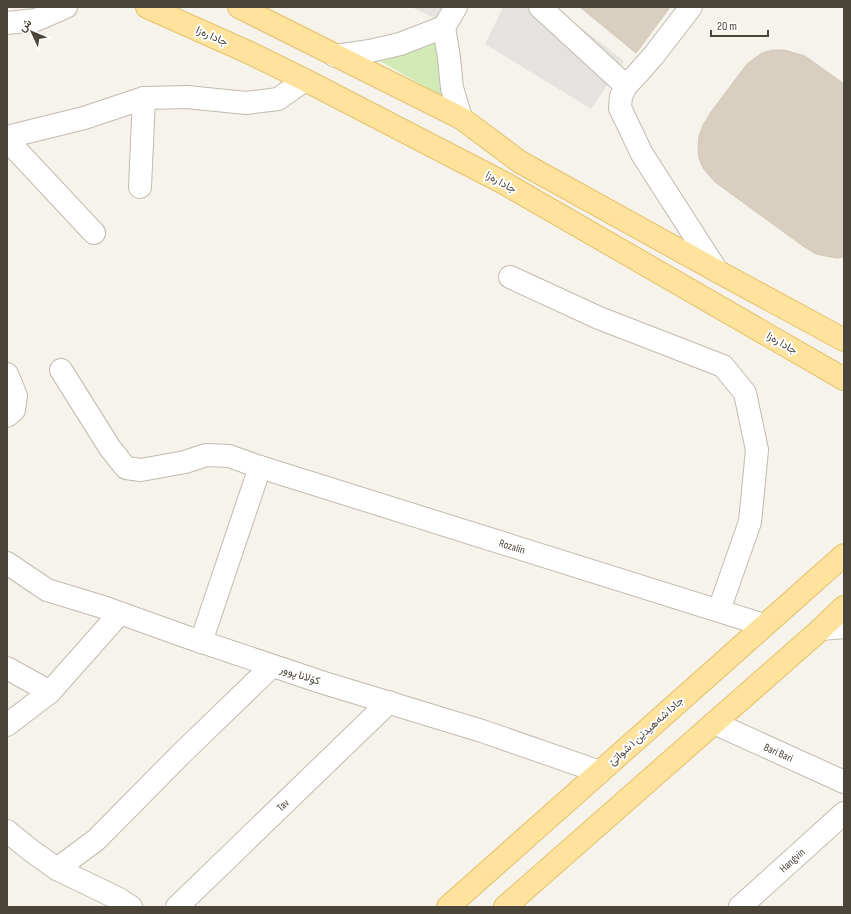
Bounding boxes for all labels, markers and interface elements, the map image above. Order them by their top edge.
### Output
north arrow [12,12,52,52]
scale bar [711,12,768,38]
text: ش [16,16,34,35]
text: 20 m [717,19,737,34]
street label: جادا ره‌زا [194,23,230,49]
street label: جادا ره‌زا [483,168,519,196]
street label: جادا ره‌زا [764,329,800,357]
street label: Rozalin [498,536,527,556]
street label: کۆلانا پوور [277,662,322,689]
street label: جادا شەهیدێن ١ شواتێ [606,694,686,768]
street label: Bari Bari [762,740,795,765]
street label: Tav [274,795,292,814]
street label: Hangvin [777,845,808,875]

